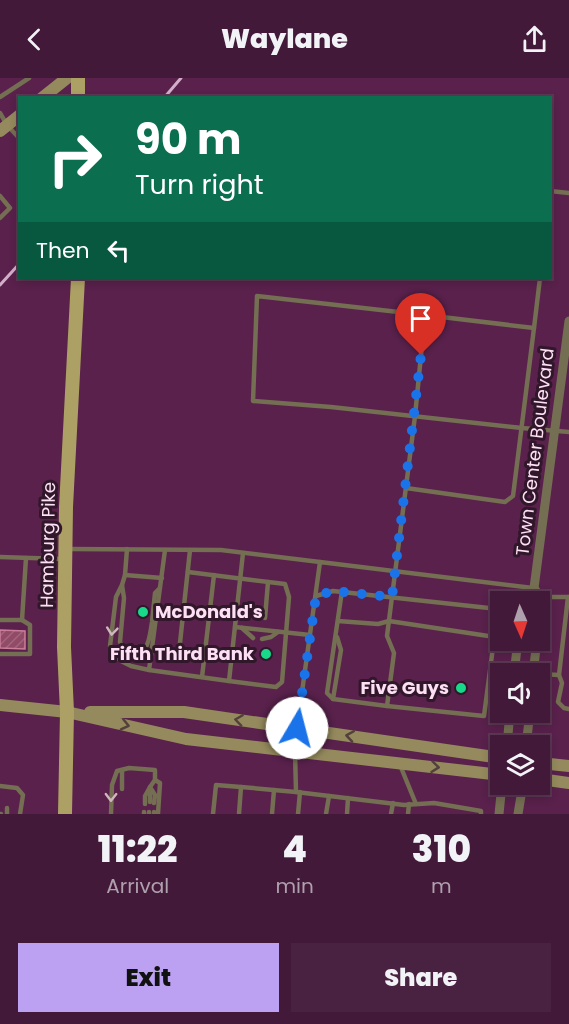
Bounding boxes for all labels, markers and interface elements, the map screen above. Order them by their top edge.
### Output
text: Waylane [221,20,348,57]
icon: back [18,23,51,56]
icon: share [518,23,551,56]
text: 90 m [135,110,242,169]
icon: right [36,120,114,198]
text: Turn right [135,166,264,203]
icon: left [102,234,135,267]
text: Then [36,235,90,266]
pin [395,293,446,355]
icon: arrive [404,302,437,335]
street label: Town Center Boulevard [509,347,560,557]
street label: Hamburg Pike [34,482,61,608]
north arrow [490,591,550,651]
map controls [490,591,550,795]
place label: McDonald's [155,599,263,624]
marker: McDonald's [136,605,150,619]
one-way arrow [106,626,119,636]
place label: Fifth Third Bank [110,641,255,666]
marker: Fifth Third Bank [259,647,273,661]
button: sound [490,663,550,723]
place label: Five Guys [360,675,449,700]
marker: Five Guys [454,681,468,695]
position arrow [265,696,329,760]
one-way arrow [234,714,244,726]
one-way arrow [119,718,129,731]
one-way arrow [345,730,354,742]
button: layers [490,735,550,795]
one-way arrow [430,760,439,773]
one-way arrow [105,792,117,801]
text: 11:22 [98,824,178,875]
text: 4 [282,824,307,875]
text: 310 [412,824,471,875]
text: Arrival [106,872,169,900]
text: min [275,872,314,900]
text: m [431,872,452,900]
button: Exit [18,943,279,1012]
button: Share [291,943,551,1012]

